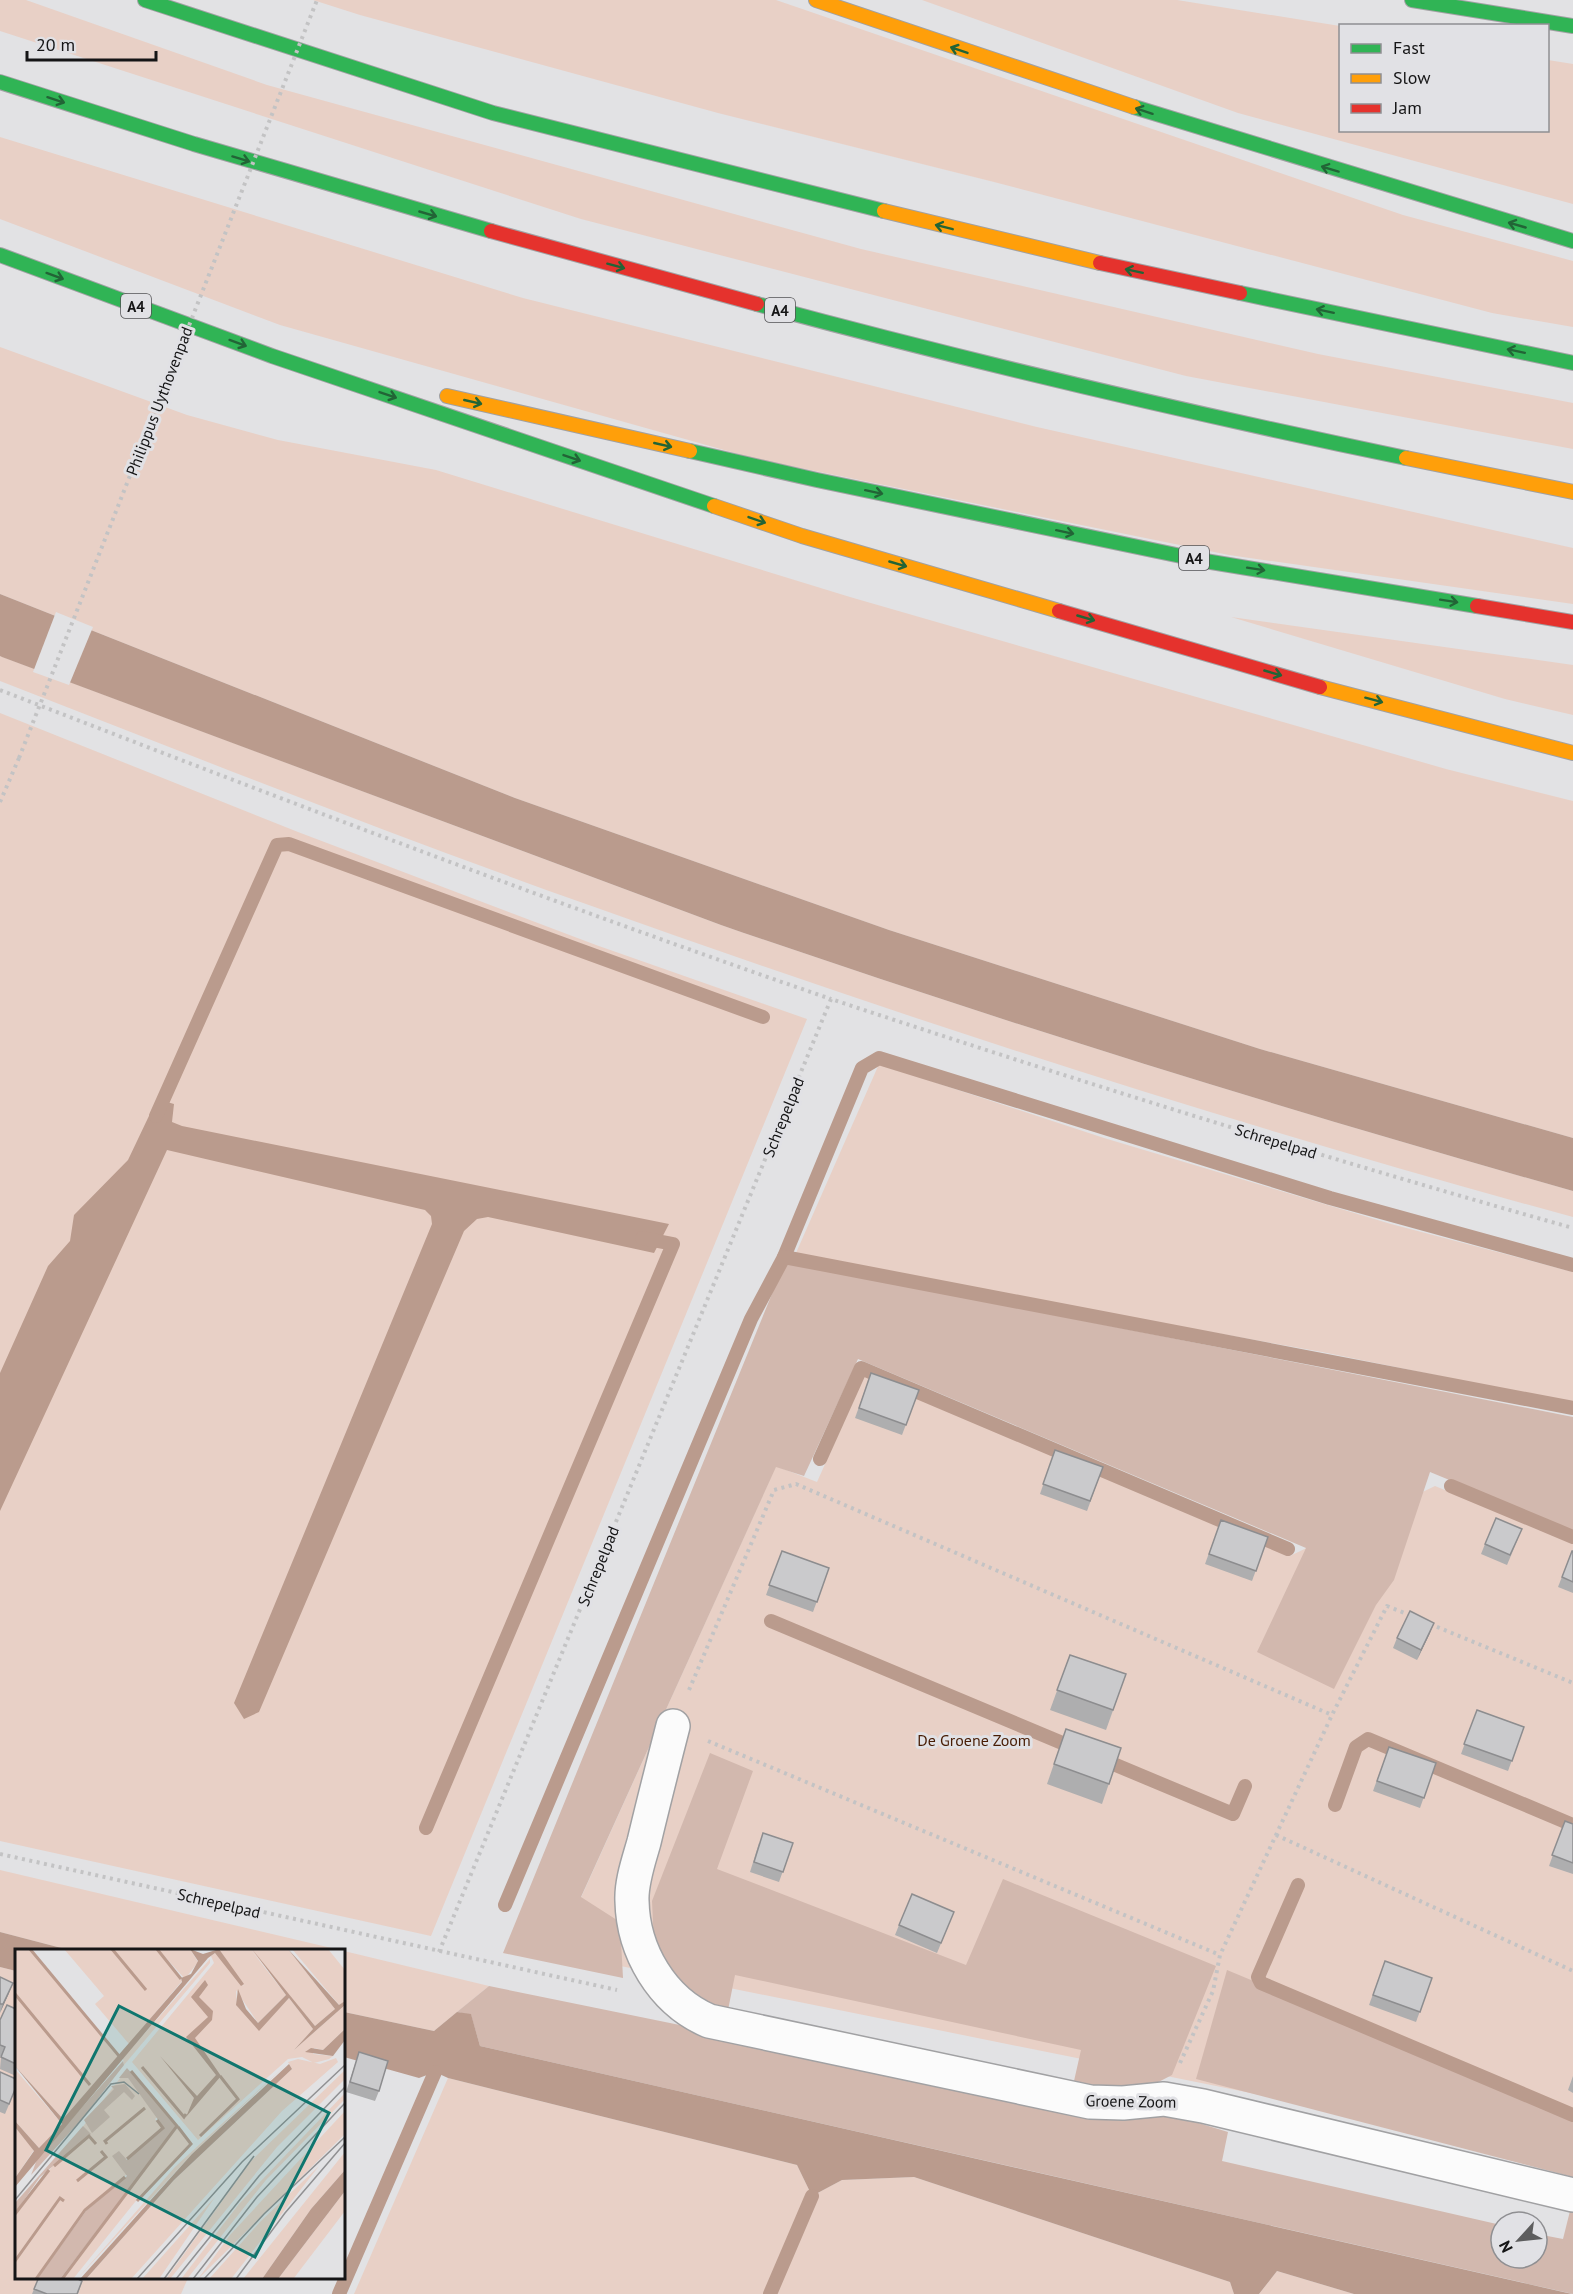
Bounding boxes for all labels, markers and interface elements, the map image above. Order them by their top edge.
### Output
scale bar [27,24,156,62]
legend [1339,24,1549,132]
text: 20 m [36,33,75,56]
text: Fast [1393,36,1425,59]
one-way arrow [950,43,969,54]
text: Slow [1393,66,1431,89]
one-way arrow [46,95,65,106]
text: Jam [1392,96,1422,119]
one-way arrow [1135,105,1154,116]
one-way arrow [231,154,250,165]
one-way arrow [1321,163,1340,174]
one-way arrow [418,209,437,220]
one-way arrow [1508,218,1527,230]
one-way arrow [935,220,954,232]
one-way arrow [606,261,625,273]
one-way arrow [1125,265,1144,276]
one-way arrow [45,271,64,282]
road number: A4 [121,294,151,318]
road number: A4 [765,298,795,322]
one-way arrow [1316,305,1335,316]
street label: Philippus Uythovenpad [121,324,197,478]
one-way arrow [228,339,247,350]
one-way arrow [1506,345,1526,356]
one-way arrow [378,390,397,401]
one-way arrow [463,396,482,408]
one-way arrow [653,440,672,451]
one-way arrow [562,453,581,464]
one-way arrow [864,487,883,498]
one-way arrow [747,516,766,527]
one-way arrow [1055,526,1074,538]
road number: A4 [1179,546,1209,570]
one-way arrow [888,559,907,570]
one-way arrow [1246,564,1266,575]
one-way arrow [1438,596,1458,607]
one-way arrow [1076,613,1095,624]
one-way arrow [1263,668,1282,679]
one-way arrow [1364,695,1383,707]
street label: Schrepelpad [758,1074,808,1160]
street label: Schrepelpad [1233,1119,1319,1163]
street label: Schrepelpad [573,1523,623,1609]
park label: De Groene Zoom [917,1730,1031,1750]
street label: Schrepelpad [175,1884,263,1922]
inset map [15,1949,345,2279]
street label: Groene Zoom [1085,2090,1177,2112]
north arrow [1489,2210,1549,2270]
text: N [1494,2238,1517,2256]

